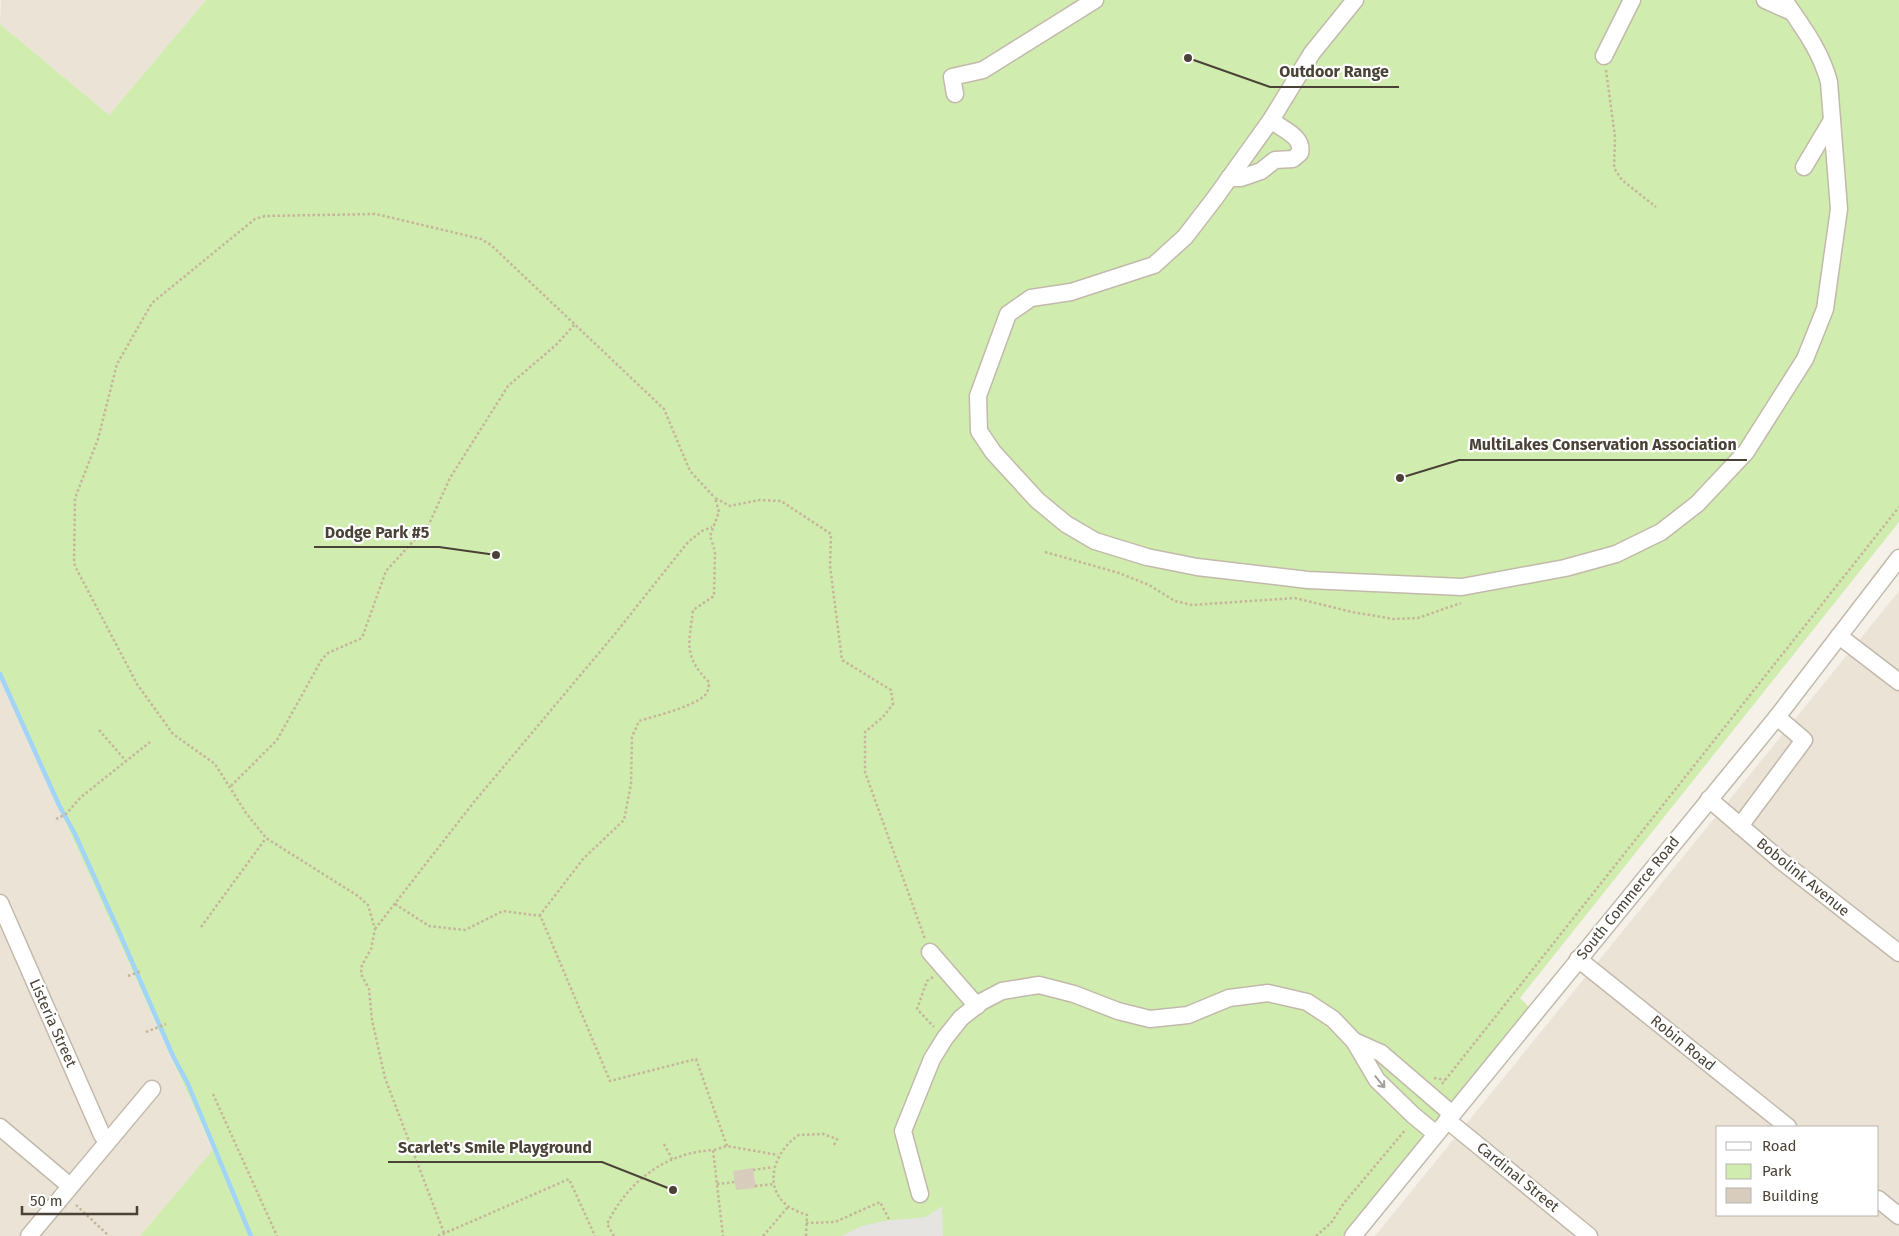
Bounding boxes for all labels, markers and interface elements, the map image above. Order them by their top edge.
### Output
callout: Outdoor Range [1270,56,1399,87]
text: Outdoor Range [1279,62,1389,81]
callout: MultiLakes Conservation Association [1459,429,1747,460]
text: MultiLakes Conservation Association [1469,435,1737,454]
callout: Dodge Park #5 [314,516,439,547]
text: Dodge Park #5 [325,523,430,542]
street label: South Commerce Road [1573,833,1683,963]
street label: Bobolink Avenue [1753,834,1853,920]
street label: Listeria Street [25,976,81,1071]
street label: Robin Road [1647,1011,1719,1075]
one-way arrow [1374,1075,1385,1088]
legend [1716,1126,1879,1216]
callout: Scarlet's Smile Playground [388,1131,602,1162]
text: Road [1762,1137,1797,1155]
text: Scarlet's Smile Playground [398,1138,592,1157]
street label: Cardinal Street [1473,1138,1563,1216]
text: Park [1762,1162,1792,1180]
scale bar [22,1184,138,1216]
text: Building [1762,1187,1818,1205]
text: 50 m [30,1192,63,1210]

